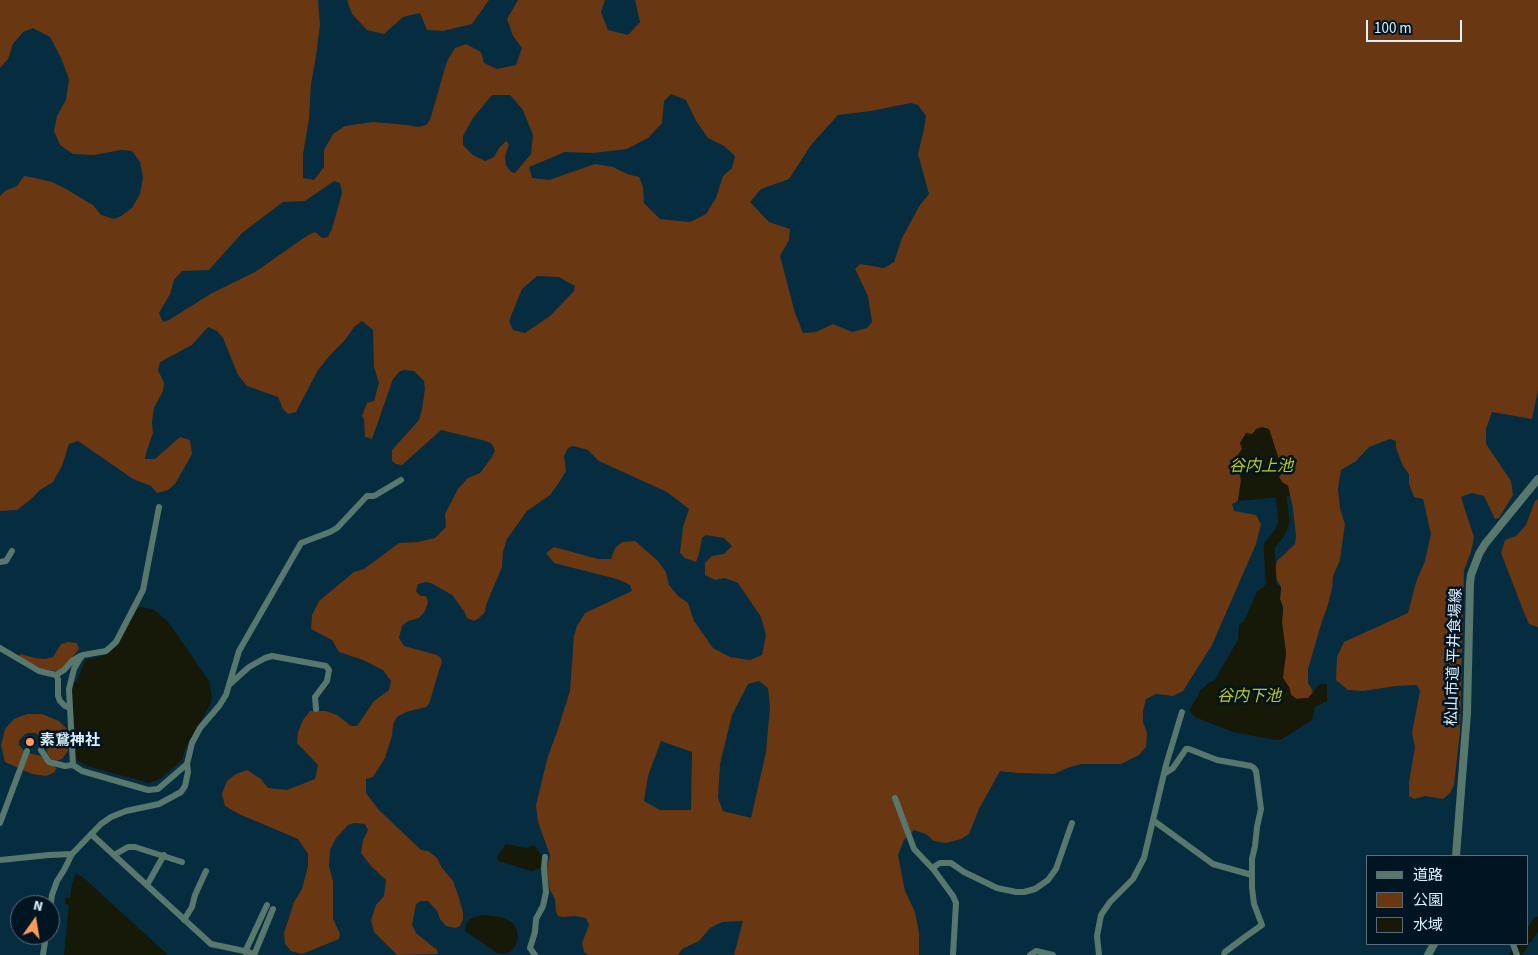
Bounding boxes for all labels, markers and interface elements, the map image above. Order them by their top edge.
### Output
scale bar [1368,10,1464,42]
text: 100 m [1374,18,1412,39]
water label: 谷内上池 [1229,457,1293,477]
street label: 松山市道 平井食場線 [1444,588,1466,726]
water label: 谷内下池 [1217,687,1281,707]
place label: 素鵞神社 [40,733,100,751]
marker: 素鵞神社 [24,736,36,748]
legend [1366,855,1528,945]
text: 道路 [1413,865,1443,886]
text: 公園 [1413,890,1443,911]
north arrow [10,895,60,945]
text: N [31,896,45,917]
text: 水域 [1413,915,1443,936]

